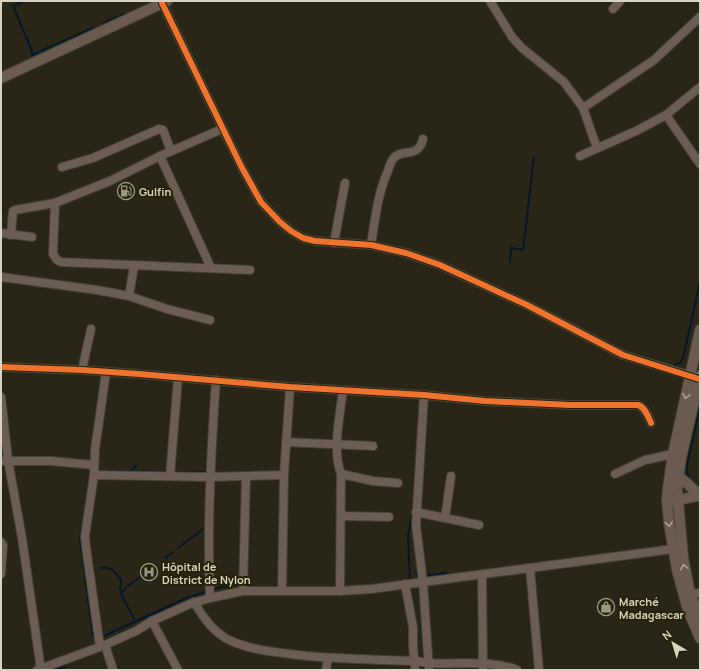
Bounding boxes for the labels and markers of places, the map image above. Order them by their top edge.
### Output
fuel station icon: Gulfin [116,181,136,201]
place label: Gulfin [139,184,171,199]
place label: Hôpital de District de Nylon [162,559,251,587]
hospital icon: Hôpital de District de Nylon [139,562,159,582]
place label: Marché Madagascar [619,594,685,622]
shop icon: Marché Madagascar [596,597,616,617]

